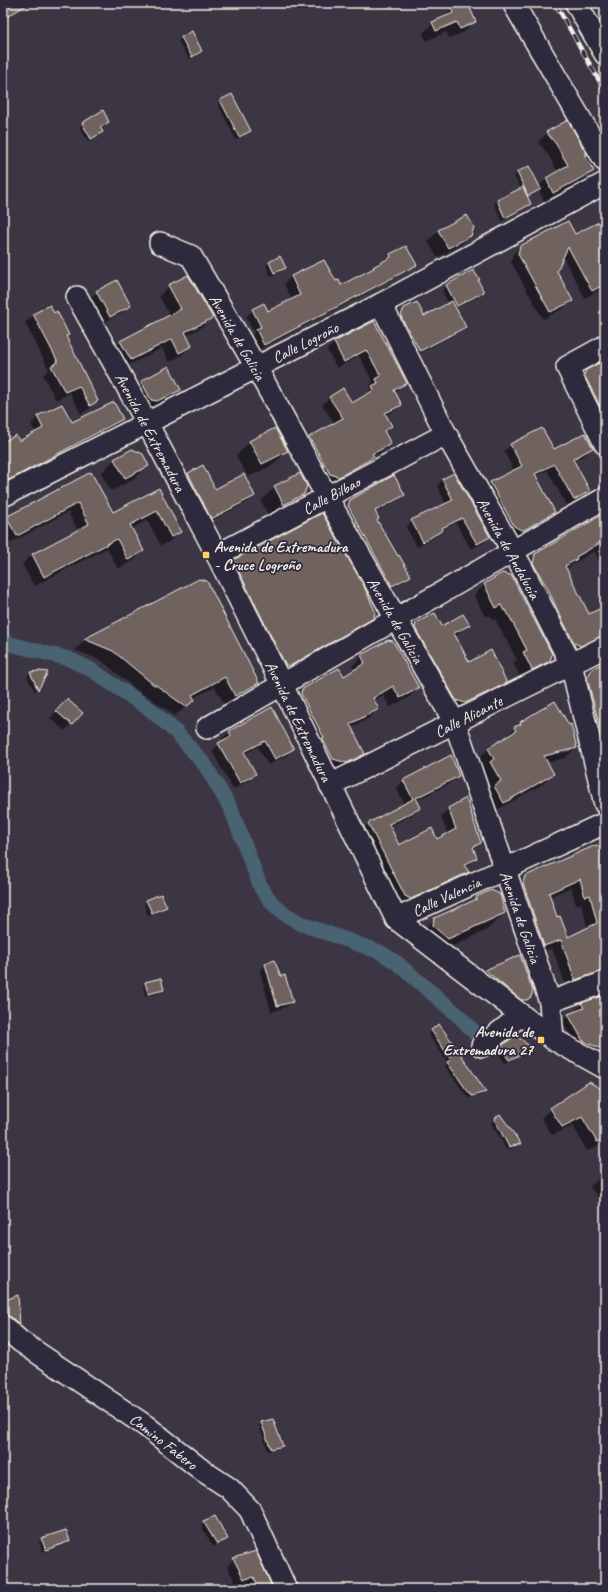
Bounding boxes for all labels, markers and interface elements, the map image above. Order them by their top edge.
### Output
street label: Avenida de Galicia [204,291,271,385]
street label: Calle Logroño [269,317,343,368]
street label: Avenida de Extremadura [110,370,191,497]
street label: Calle Bilbao [299,471,366,519]
street label: Avenida de Andalucía [472,494,545,604]
place label: Avenida de Extremadura - Cruce Logroño [214,537,349,575]
marker: Avenida de Extremadura - Cruce Logroño [201,550,211,560]
street label: Avenida de Galicia [362,574,429,668]
street label: Avenida de Extremadura [260,658,337,786]
street label: Calle Alicante [431,691,507,742]
street label: Avenida de Galicia [495,869,546,967]
street label: Calle Valencia [409,872,485,921]
place label: Avenida de Extremadura 27 [443,1022,535,1060]
marker: Avenida de Extremadura 27 [536,1035,546,1045]
street label: Camino Fabero [125,1409,202,1475]

